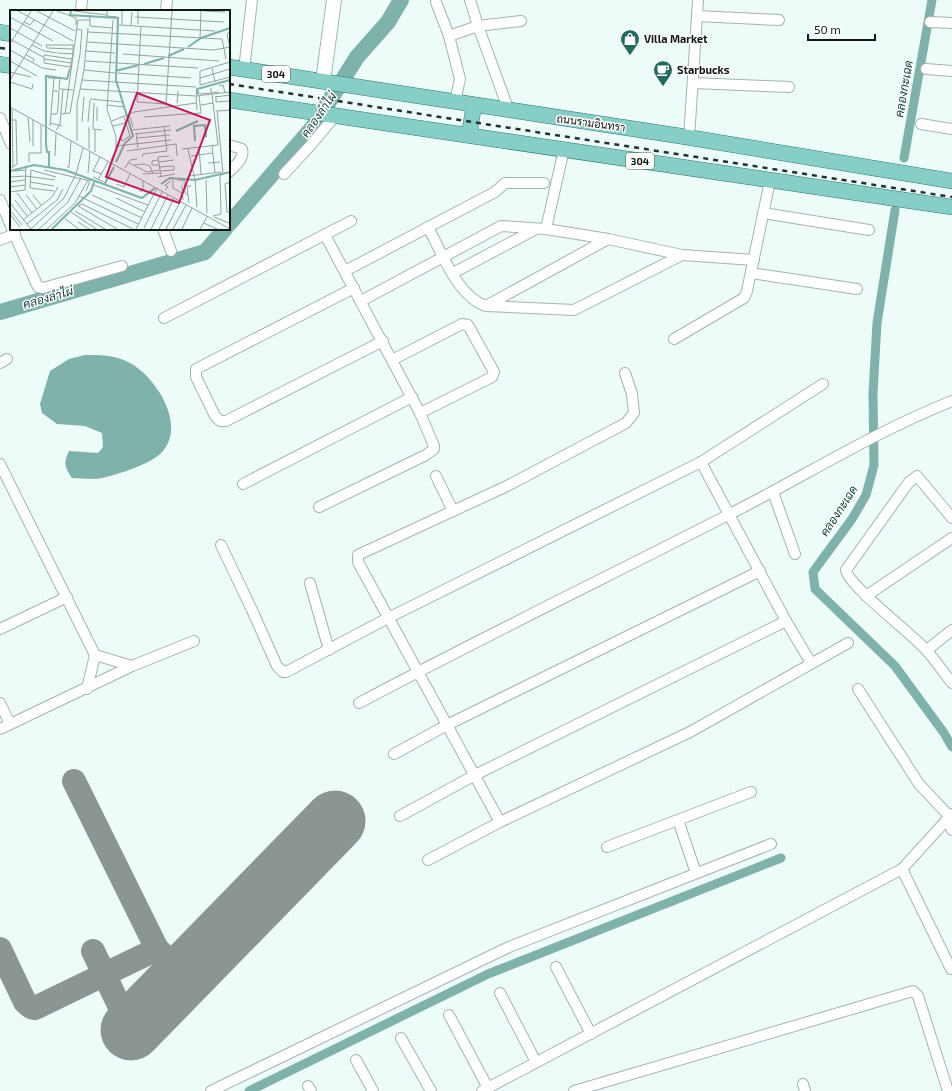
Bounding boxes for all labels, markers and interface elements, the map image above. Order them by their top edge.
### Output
inset map [10,10,230,230]
scale bar [808,16,875,42]
text: 50 m [814,22,841,36]
shop icon: Villa Market [619,28,641,56]
place label: Villa Market [644,32,708,45]
cafe icon: Starbucks [652,59,674,87]
water label: คลองกะเฉด [891,59,915,118]
place label: Starbucks [677,63,730,76]
road number: 304 [262,66,290,82]
water label: คลองลำไผ่ [298,88,339,140]
street label: ถนนรามอินทรา [556,111,626,134]
road number: 304 [626,153,654,169]
water label: คลองลำไผ่ [21,283,75,311]
water label: คลองกะเฉด [817,482,860,538]

